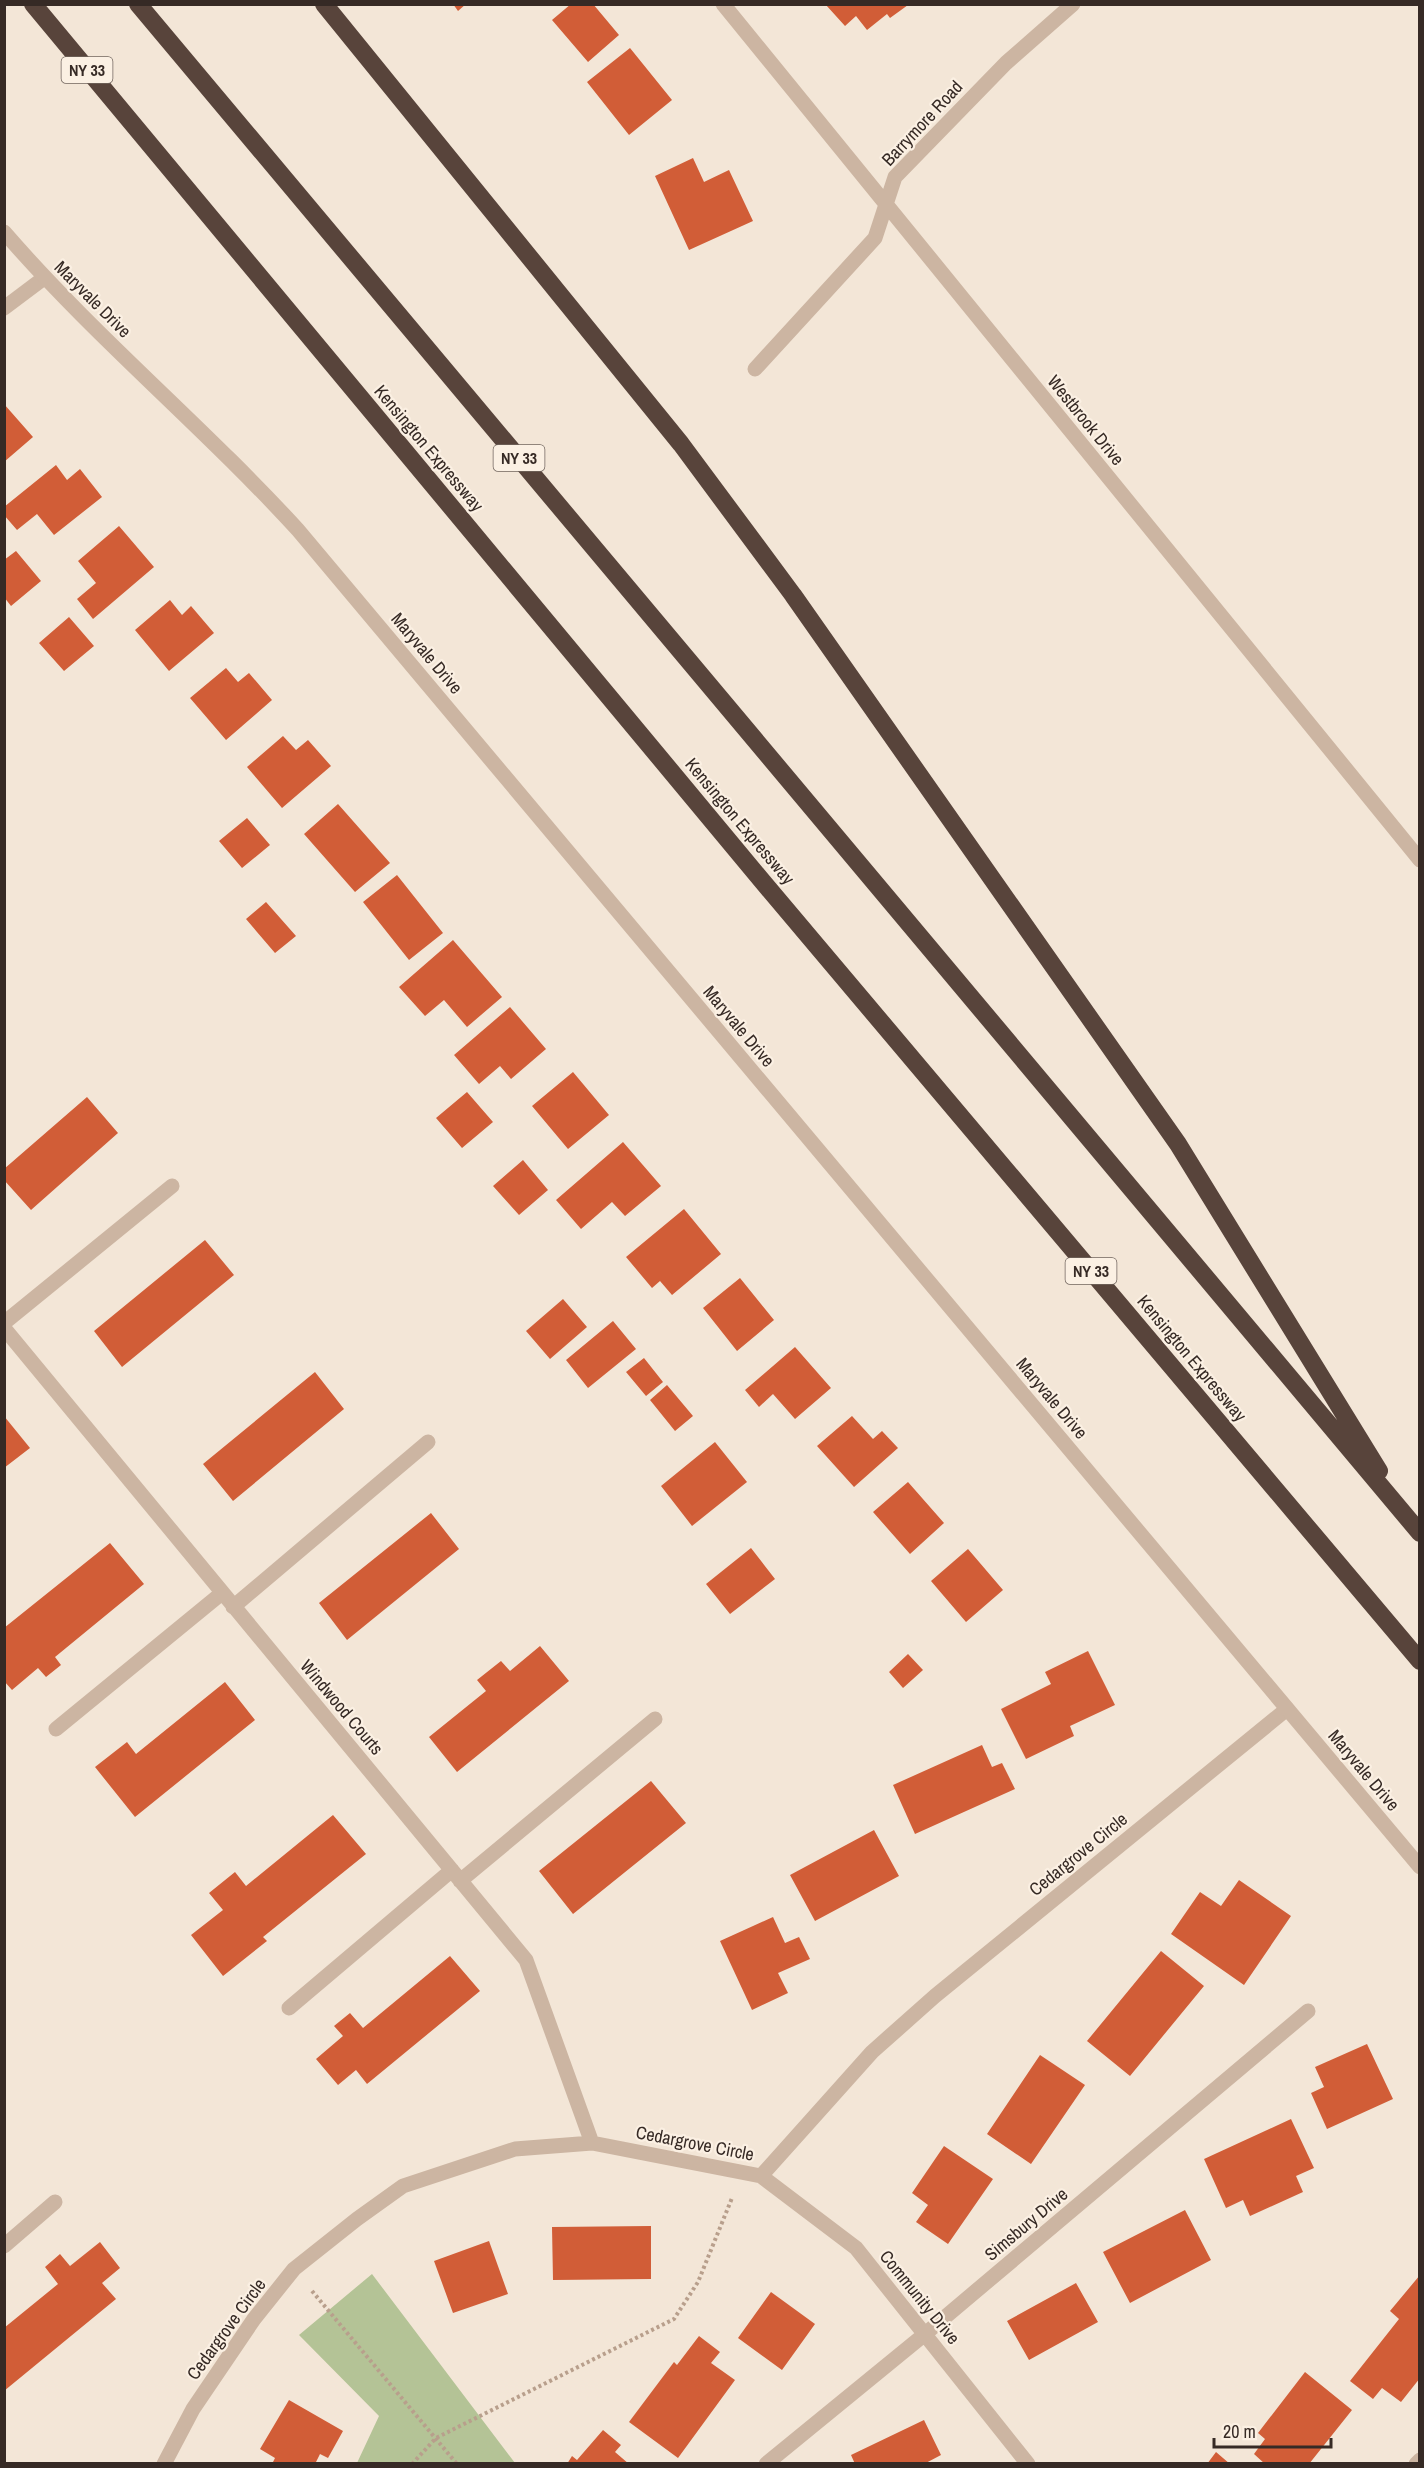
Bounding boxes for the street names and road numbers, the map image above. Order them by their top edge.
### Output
road number: NY 33 [62,57,112,83]
street label: Barrymore Road [876,75,968,171]
street label: Maryvale Drive [49,255,137,343]
street label: Westbrook Drive [1042,370,1130,470]
street label: Kensington Expressway [369,379,490,517]
road number: NY 33 [494,445,544,471]
street label: Maryvale Drive [386,607,468,699]
street label: Kensington Expressway [680,752,801,890]
street label: Maryvale Drive [698,980,780,1072]
road number: NY 33 [1066,1258,1116,1284]
street label: Kensington Expressway [1132,1289,1253,1427]
street label: Maryvale Drive [1011,1352,1093,1444]
street label: Windwood Courts [295,1654,389,1760]
street label: Maryvale Drive [1323,1724,1405,1816]
street label: Cedargrove Circle [1024,1807,1132,1901]
street label: Cedargrove Circle [634,2119,756,2167]
street label: Simsbury Drive [979,2182,1073,2266]
street label: Community Drive [874,2245,966,2349]
street label: Cedargrove Circle [181,2273,271,2385]

